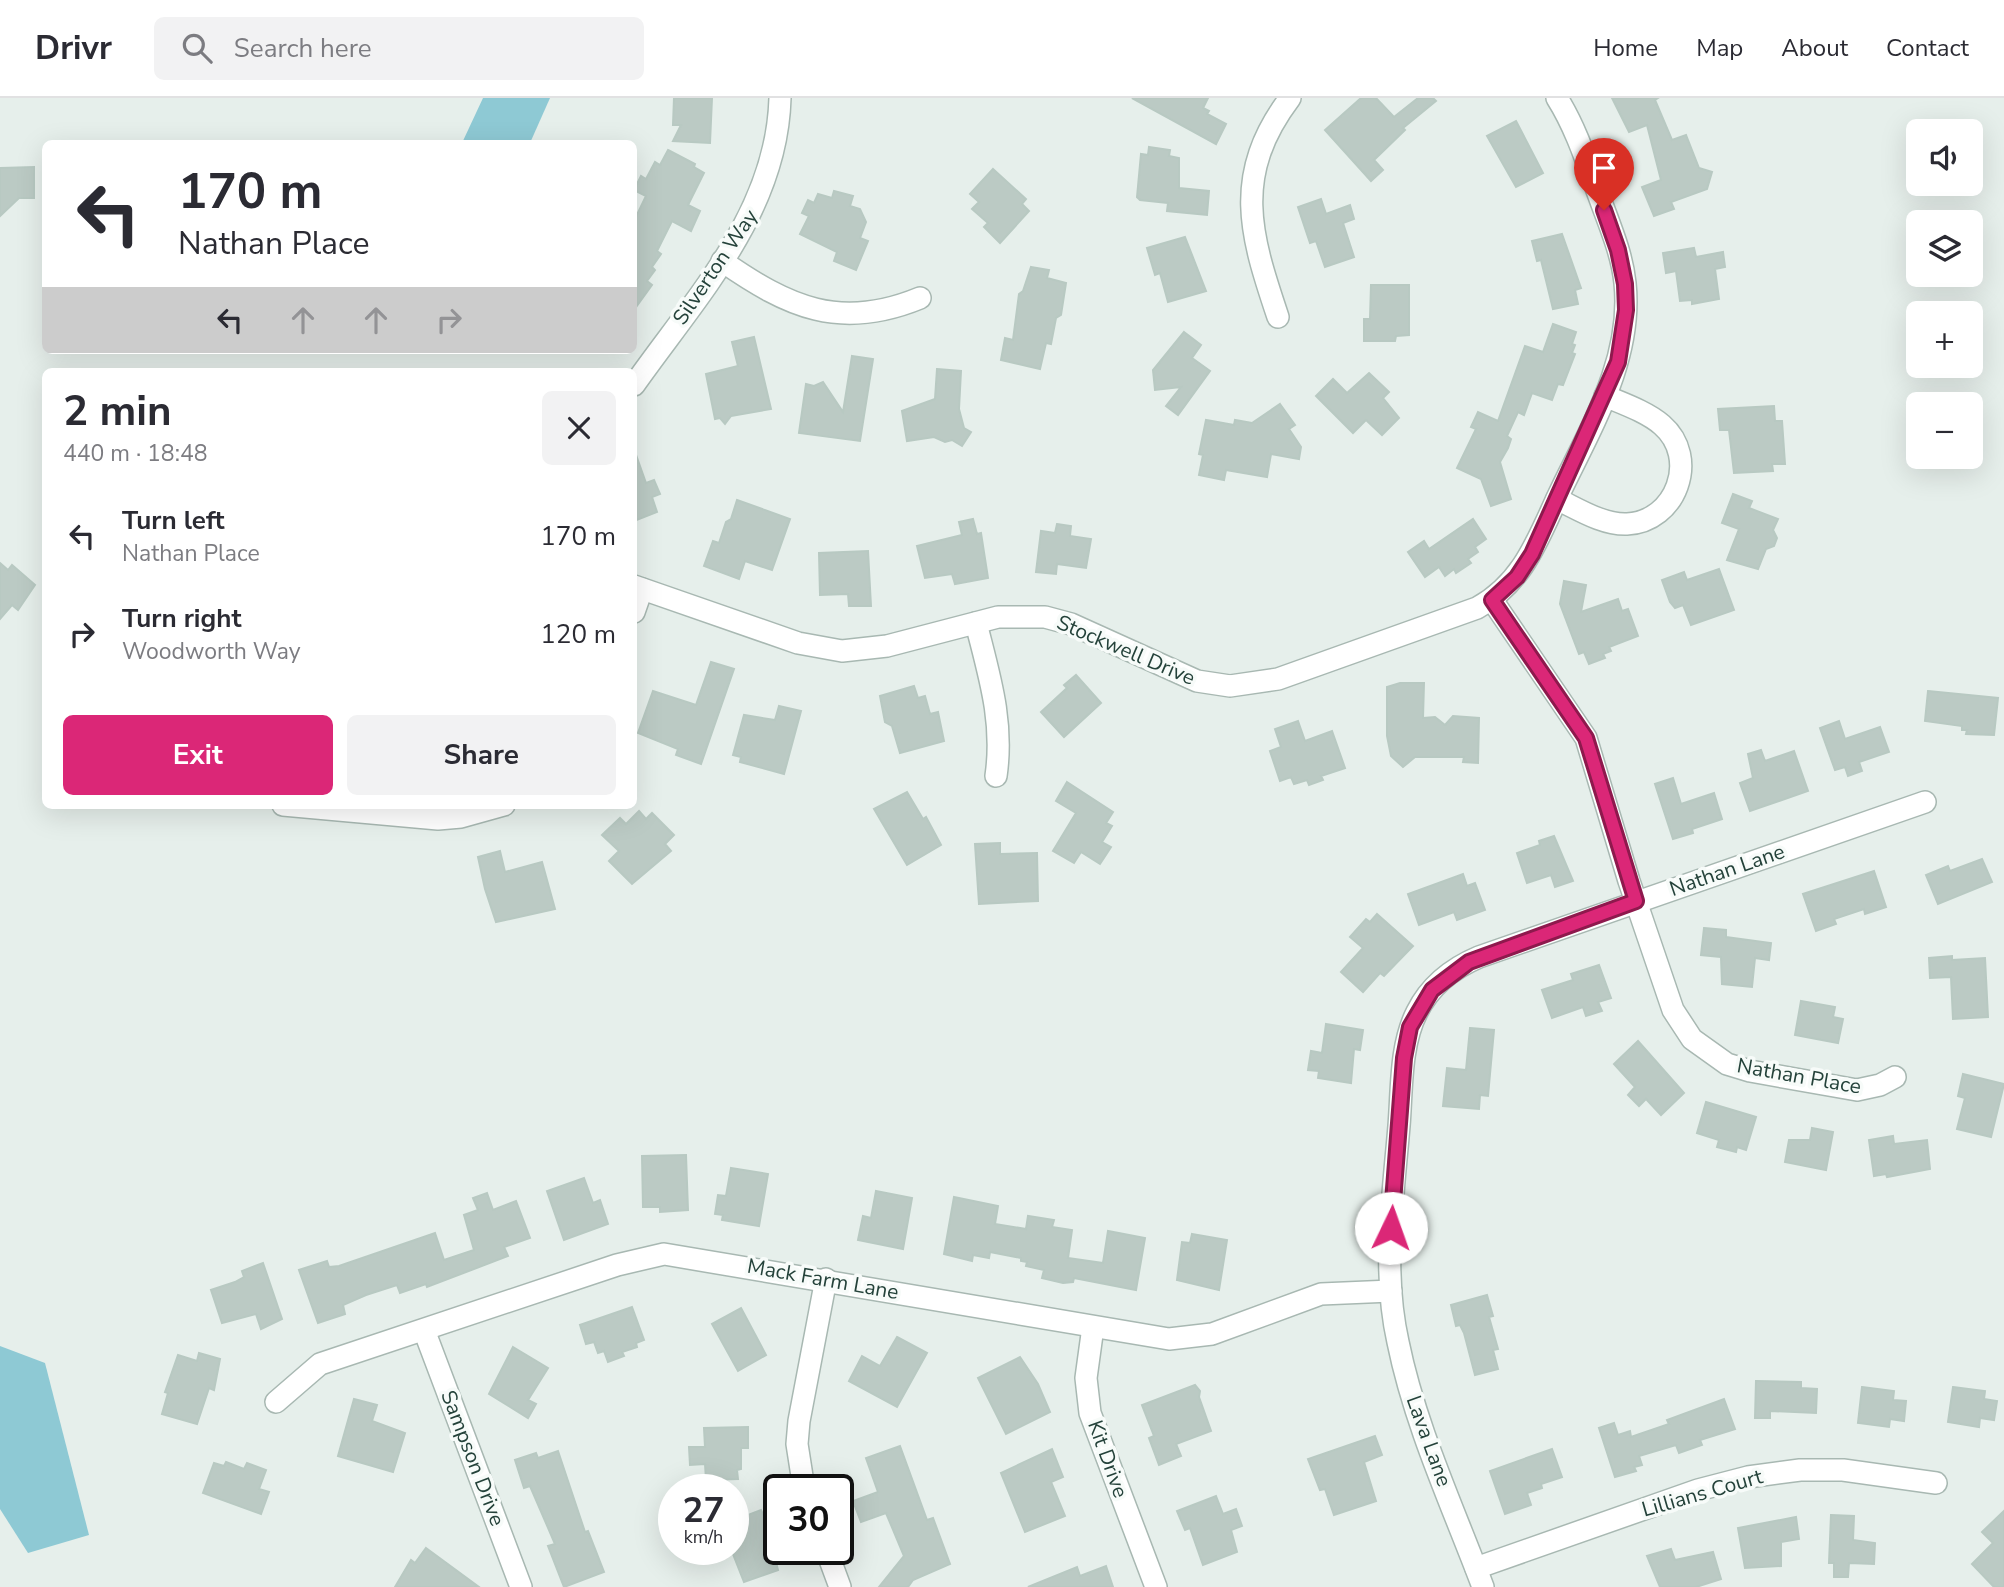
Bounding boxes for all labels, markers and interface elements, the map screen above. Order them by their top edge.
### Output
search box [154,17,644,80]
text: Drivr [35,26,112,71]
icon: search [178,29,216,67]
text: Search here [234,31,372,66]
text: Home [1593,32,1658,64]
text: Map [1696,32,1743,64]
text: About [1781,32,1848,64]
text: Contact [1886,32,1969,64]
map controls [1906,119,1983,469]
button: sound [1906,119,1983,196]
pin [1574,138,1634,210]
icon: arrive [1585,149,1623,187]
text: 170 m [178,158,322,225]
icon: left [63,168,154,259]
street label: Silverton Way [666,204,764,330]
button: layers [1906,210,1983,287]
text: Nathan Place [178,222,370,265]
icon: left [211,301,249,339]
icon: ahead [284,301,322,339]
icon: ahead [357,301,395,339]
icon: right [430,301,468,339]
button: + [1906,301,1983,378]
text: 2 min [63,383,172,440]
button: close [542,391,616,465]
button: − [1906,392,1983,469]
text: 440 m · 18:48 [63,438,208,469]
text: Turn left [122,503,225,538]
icon: left [63,517,101,555]
text: 170 m [540,519,616,554]
text: Nathan Place [122,538,260,569]
text: Turn right [122,601,241,636]
street label: Stockwell Drive [1052,608,1200,692]
icon: right [63,615,101,653]
text: 120 m [540,617,616,652]
text: Woodworth Way [122,636,301,667]
button: Exit [63,715,333,795]
button: Share [347,715,616,795]
street label: Nathan Lane [1666,837,1788,903]
street label: Nathan Place [1735,1051,1863,1101]
position arrow [1354,1191,1428,1265]
street label: Mack Farm Lane [745,1252,901,1306]
street label: Sampson Drive [434,1386,512,1530]
street label: Lava Lane [1400,1391,1458,1491]
street label: Kit Drive [1081,1416,1135,1502]
street label: Lillians Court [1638,1462,1766,1524]
speed limit sign: 30 [763,1474,854,1565]
text: 27 [682,1487,725,1534]
text: km/h [684,1525,723,1549]

